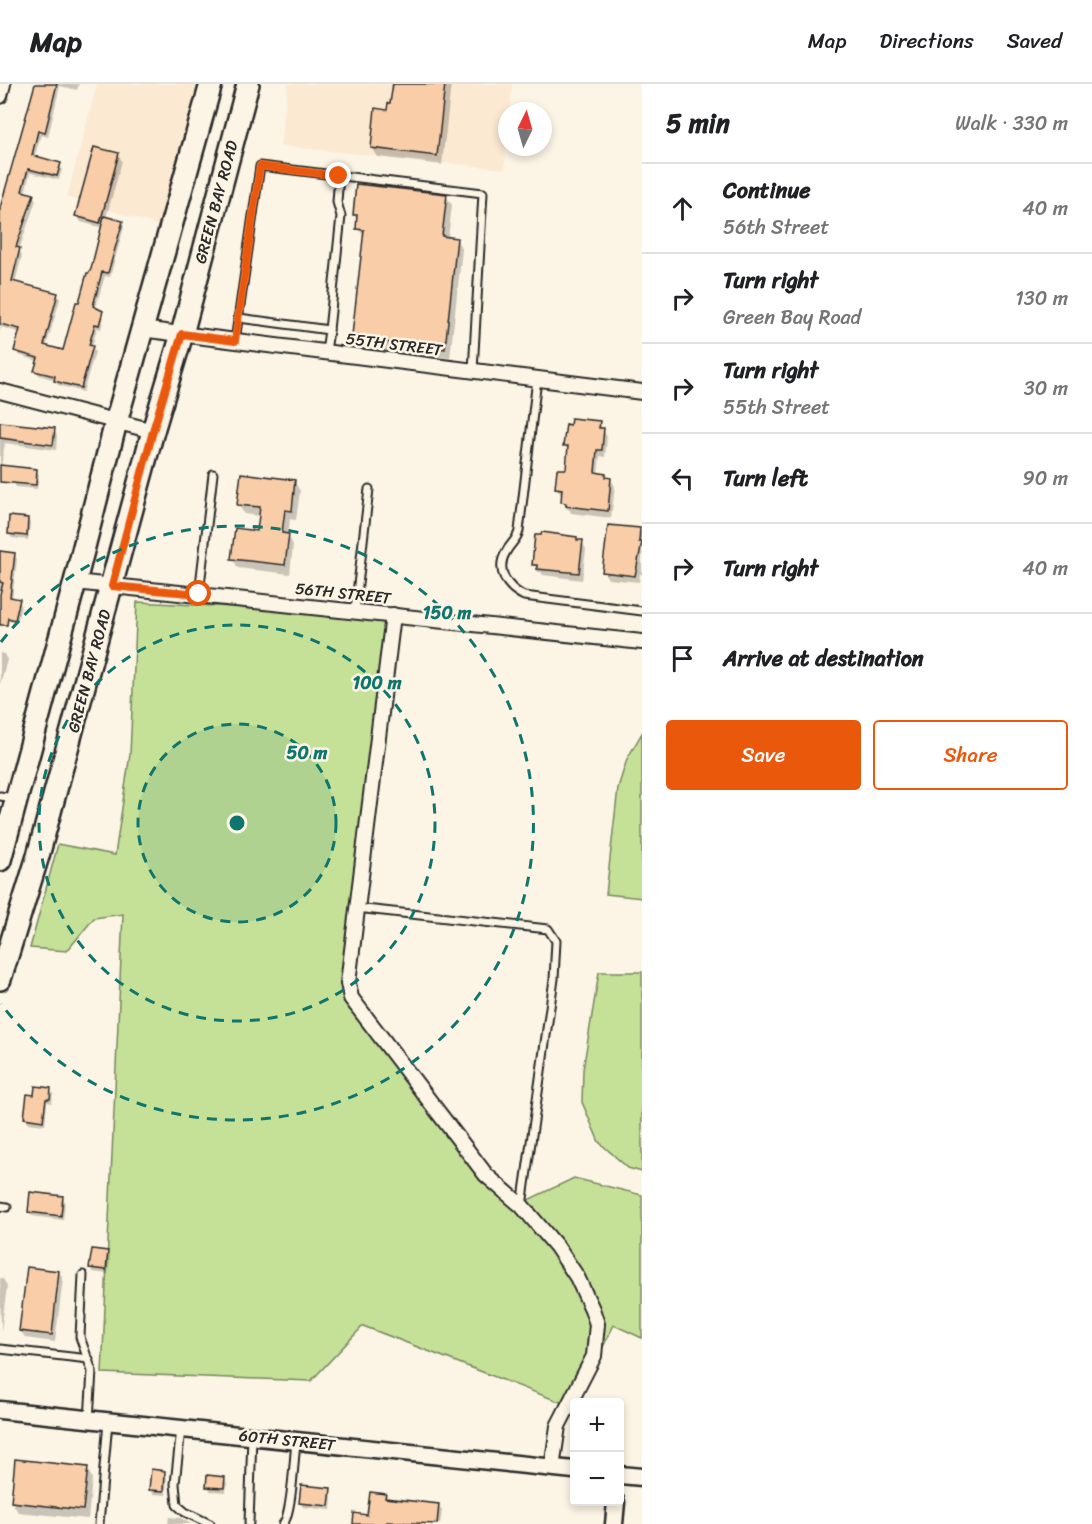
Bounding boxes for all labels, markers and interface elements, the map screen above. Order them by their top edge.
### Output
text: Map [30,17,82,66]
text: Map [808,22,846,60]
text: Directions [879,22,974,60]
text: Saved [1007,22,1062,60]
text: 5 min [666,100,730,146]
north arrow [498,102,552,156]
text: Walk · 330 m [955,106,1068,141]
street label: GREEN BAY ROAD [186,137,246,267]
route end [325,162,351,188]
text: Continue [723,171,811,210]
text: 40 m [1022,191,1068,226]
icon: ahead [666,192,699,225]
text: 56th Street [723,210,829,245]
text: Turn right [723,261,818,300]
text: 130 m [1015,281,1068,316]
icon: right [666,282,699,315]
text: Green Bay Road [723,300,861,335]
street label: 55TH STREET [344,324,445,364]
text: Turn right [723,351,818,390]
text: 30 m [1024,371,1068,406]
icon: right [666,372,699,405]
text: 55th Street [723,390,830,425]
text: Turn left [723,459,808,498]
text: 90 m [1023,461,1068,496]
icon: left [666,462,699,495]
text: Turn right [723,549,818,588]
text: 40 m [1022,551,1068,586]
icon: right [666,552,699,585]
street label: 56TH STREET [294,574,393,613]
route start [185,580,211,606]
text: 150 m [423,597,471,629]
street label: GREEN BAY ROAD [59,606,119,736]
text: Arrive at destination [723,639,924,678]
icon: arrive [666,642,699,675]
text: 100 m [353,667,402,699]
button: Save [666,720,861,790]
button: Share [873,720,1068,790]
text: 50 m [287,737,328,769]
centre of rings [227,813,247,833]
map controls [570,1398,624,1506]
button: + [570,1398,624,1452]
street label: 60TH STREET [238,1421,338,1460]
button: − [570,1452,624,1506]

